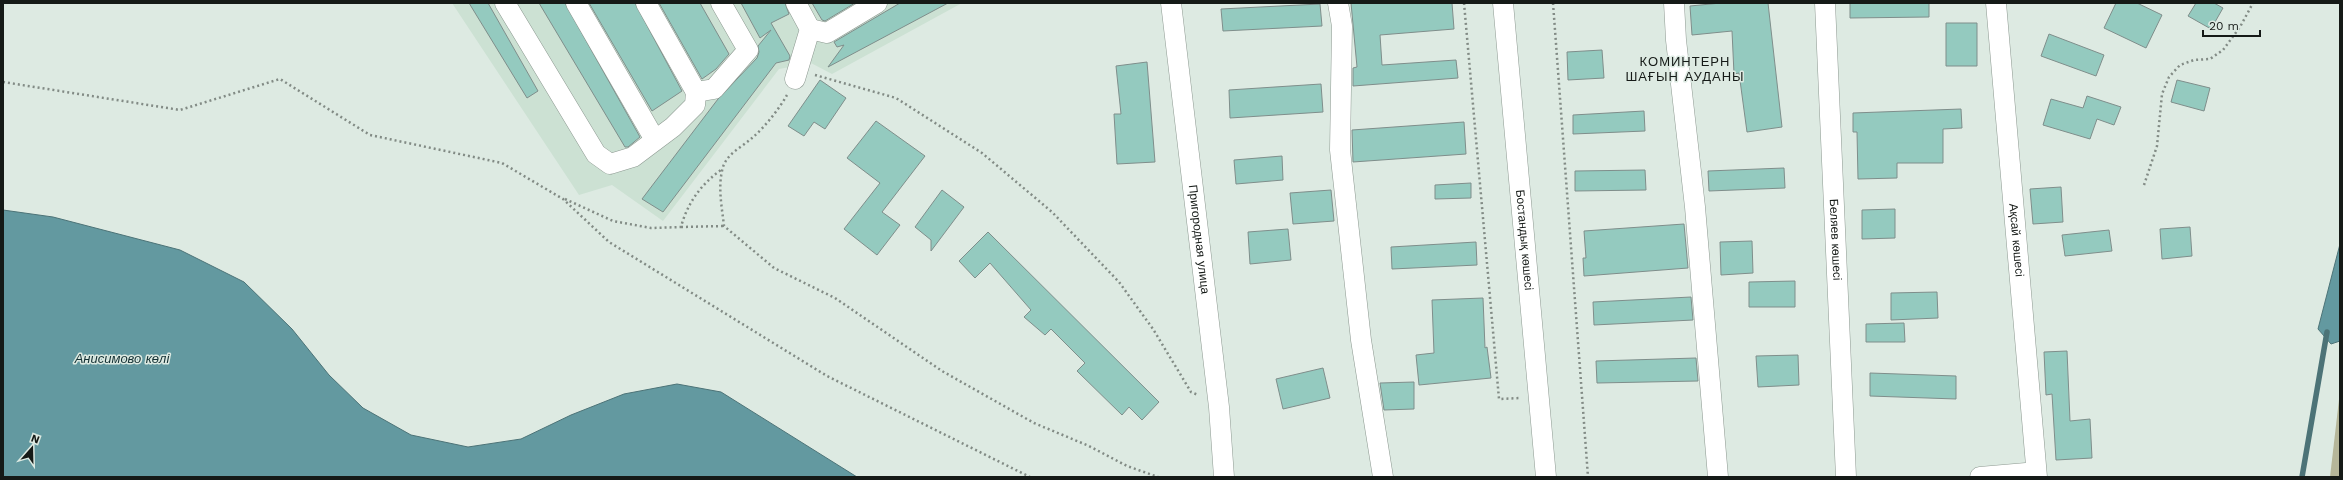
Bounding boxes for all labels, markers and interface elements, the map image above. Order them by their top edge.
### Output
scale bar [2203,12,2260,38]
text: 20 m [2209,19,2239,33]
district label: КОМИНТЕРН ШАҒЫН АУДАНЫ [1625,54,1745,84]
street label: Пригородная улица [1186,184,1213,295]
street label: Бостандық көшесі [1513,189,1536,291]
street label: Беляев көшесі [1827,199,1844,281]
street label: Ақсай көшесі [2006,203,2027,277]
water label: Анисимово көлі [74,351,170,366]
north arrow [12,428,52,468]
text: N [29,432,41,447]

